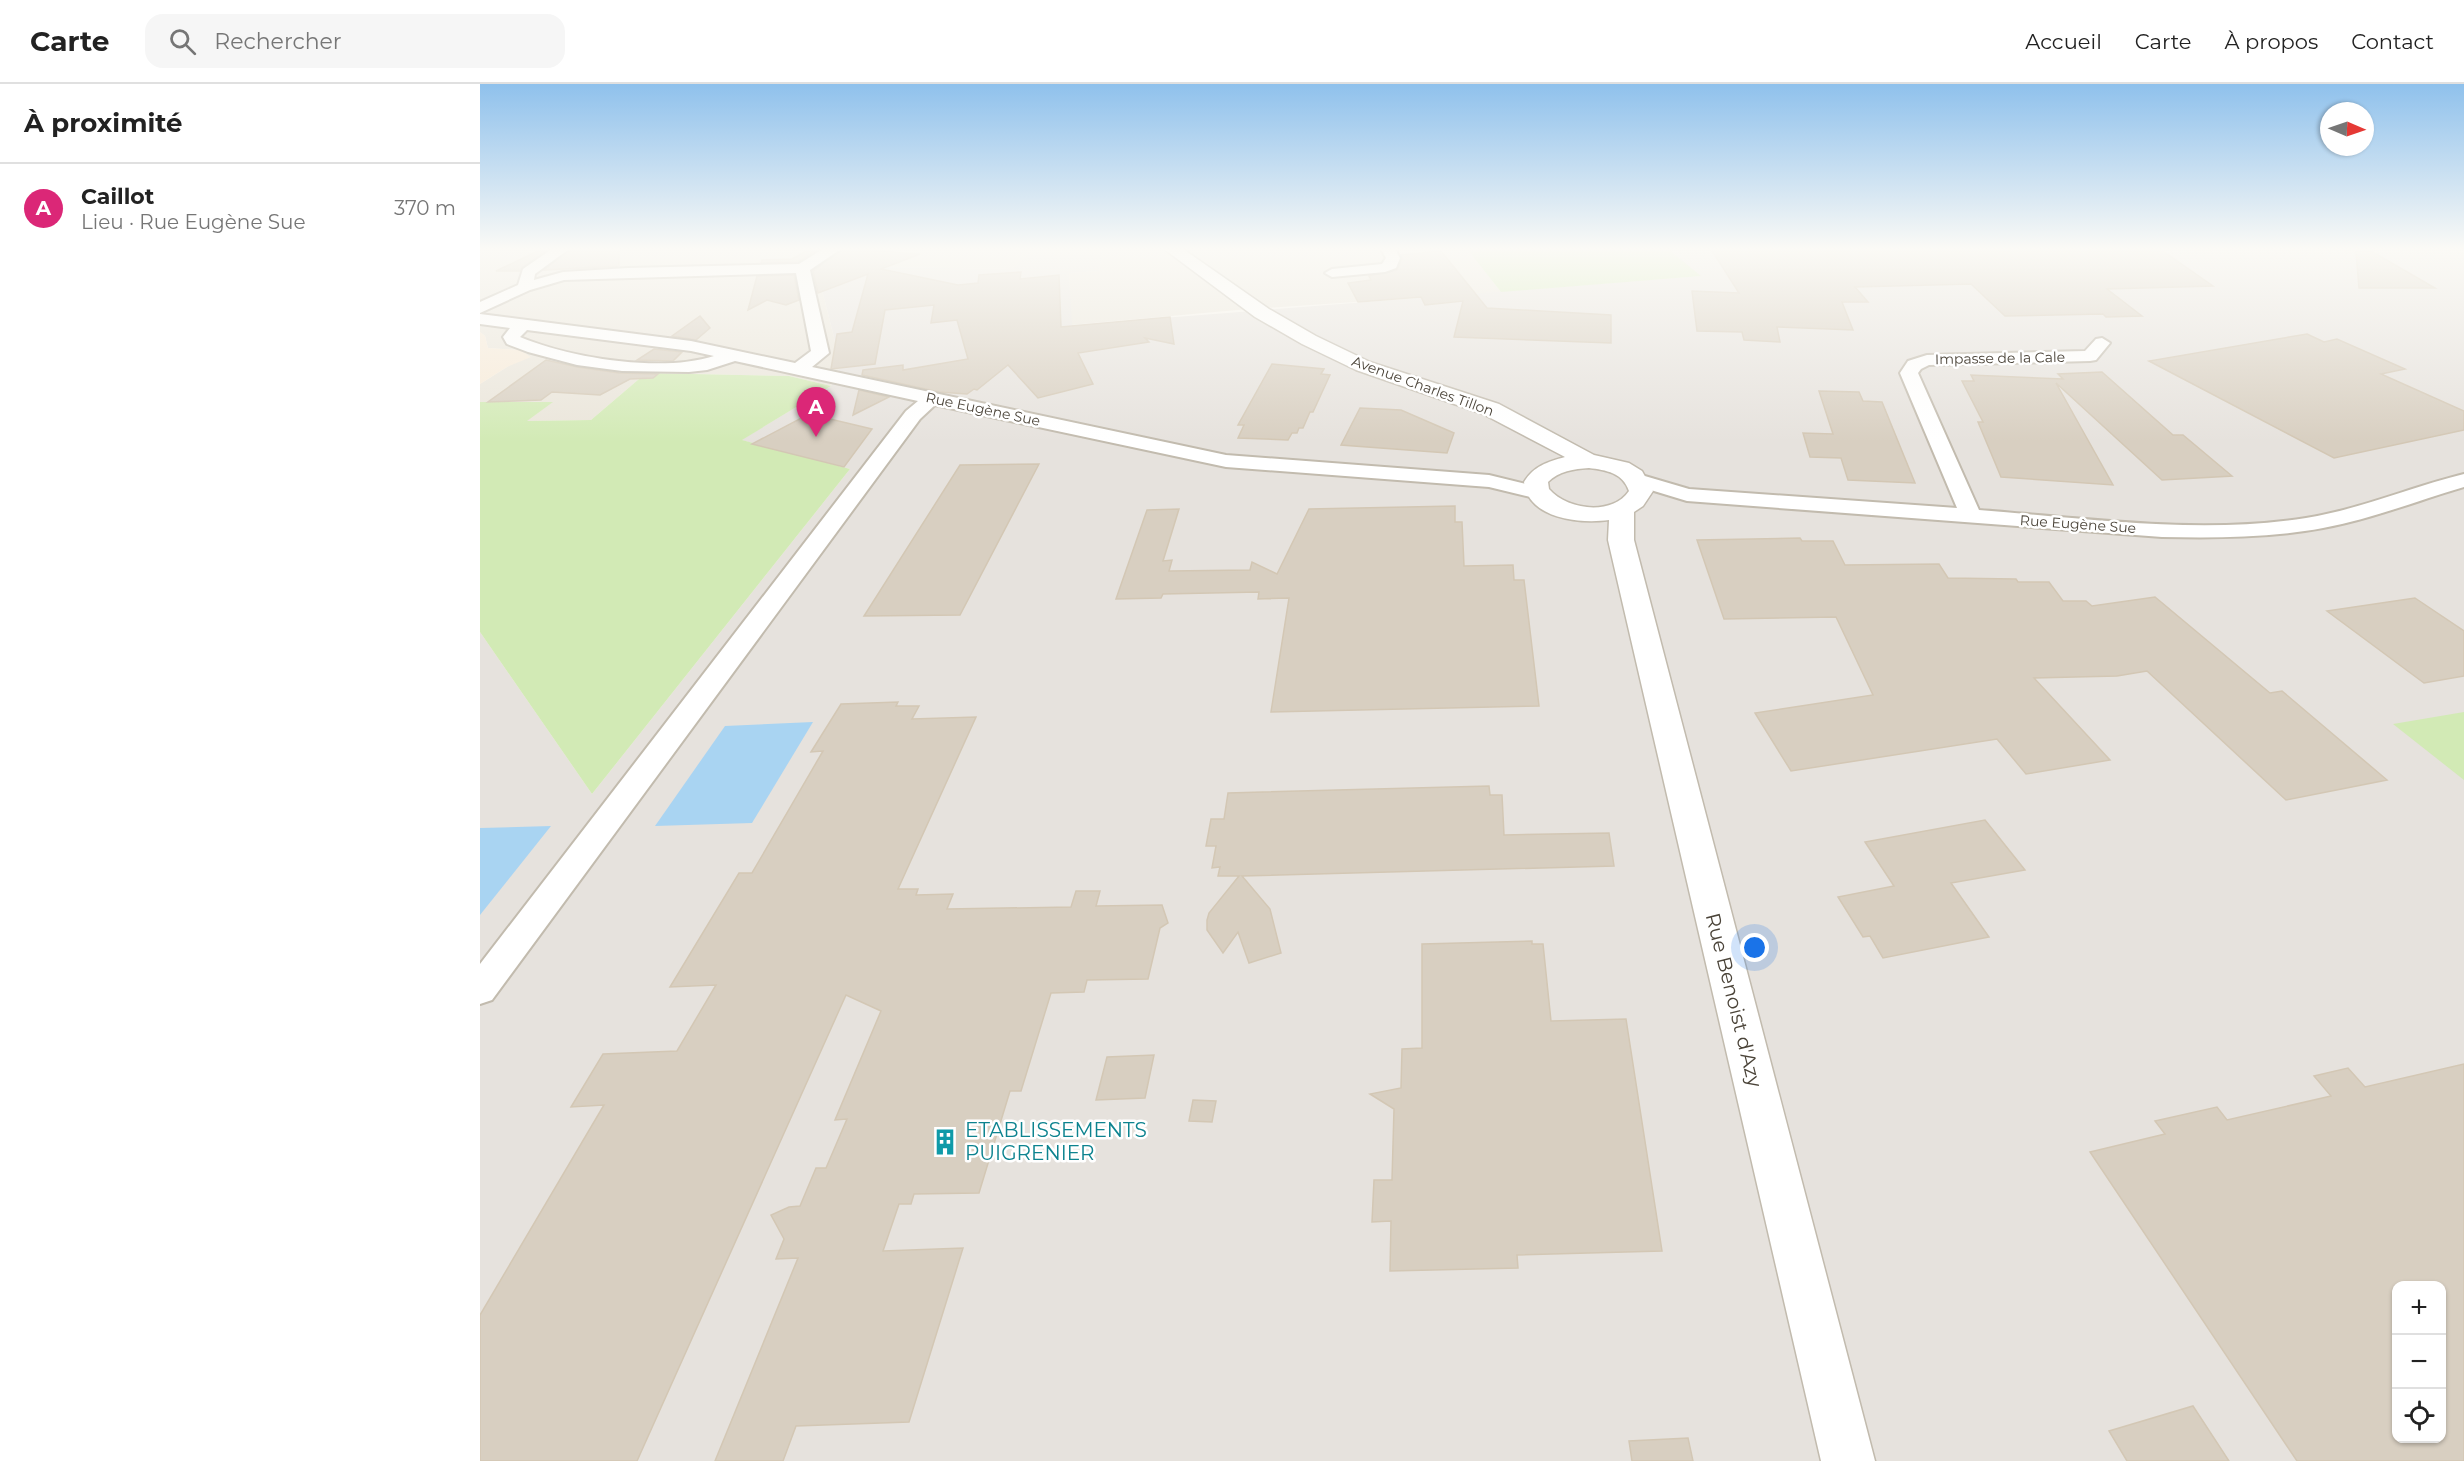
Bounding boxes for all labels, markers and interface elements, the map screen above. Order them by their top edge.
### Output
search box [145,14,565,68]
text: Carte [30,24,109,58]
icon: search [166,25,199,58]
text: Rechercher [214,28,342,55]
text: Accueil [2025,29,2102,54]
text: Carte [2135,29,2191,54]
text: À propos [2224,29,2318,54]
text: Contact [2351,29,2434,54]
north arrow [2320,102,2374,156]
text: À proximité [24,107,183,139]
text: Caillot [81,183,154,210]
text: A [36,196,51,220]
text: 370 m [394,196,456,220]
text: Lieu · Rue Eugène Sue [81,210,306,234]
street label: Impasse de la Cale [1935,348,2065,368]
street label: Avenue Charles Tillon [1349,352,1497,420]
pin: A [796,388,836,437]
street label: Rue Eugène Sue [924,388,1042,430]
street label: Rue Eugène Sue [2019,511,2137,537]
street label: Rue Benoist d'Azy [1701,910,1767,1090]
your location [1740,933,1769,962]
place label: ETABLISSEMENTS PUIGRENIER [965,1118,1147,1165]
building icon: ETABLISSEMENTS PUIGRENIER [930,1127,960,1157]
map controls [2392,1281,2446,1443]
button: + [2392,1281,2446,1335]
button: − [2392,1335,2446,1389]
button: locate [2392,1389,2446,1443]

